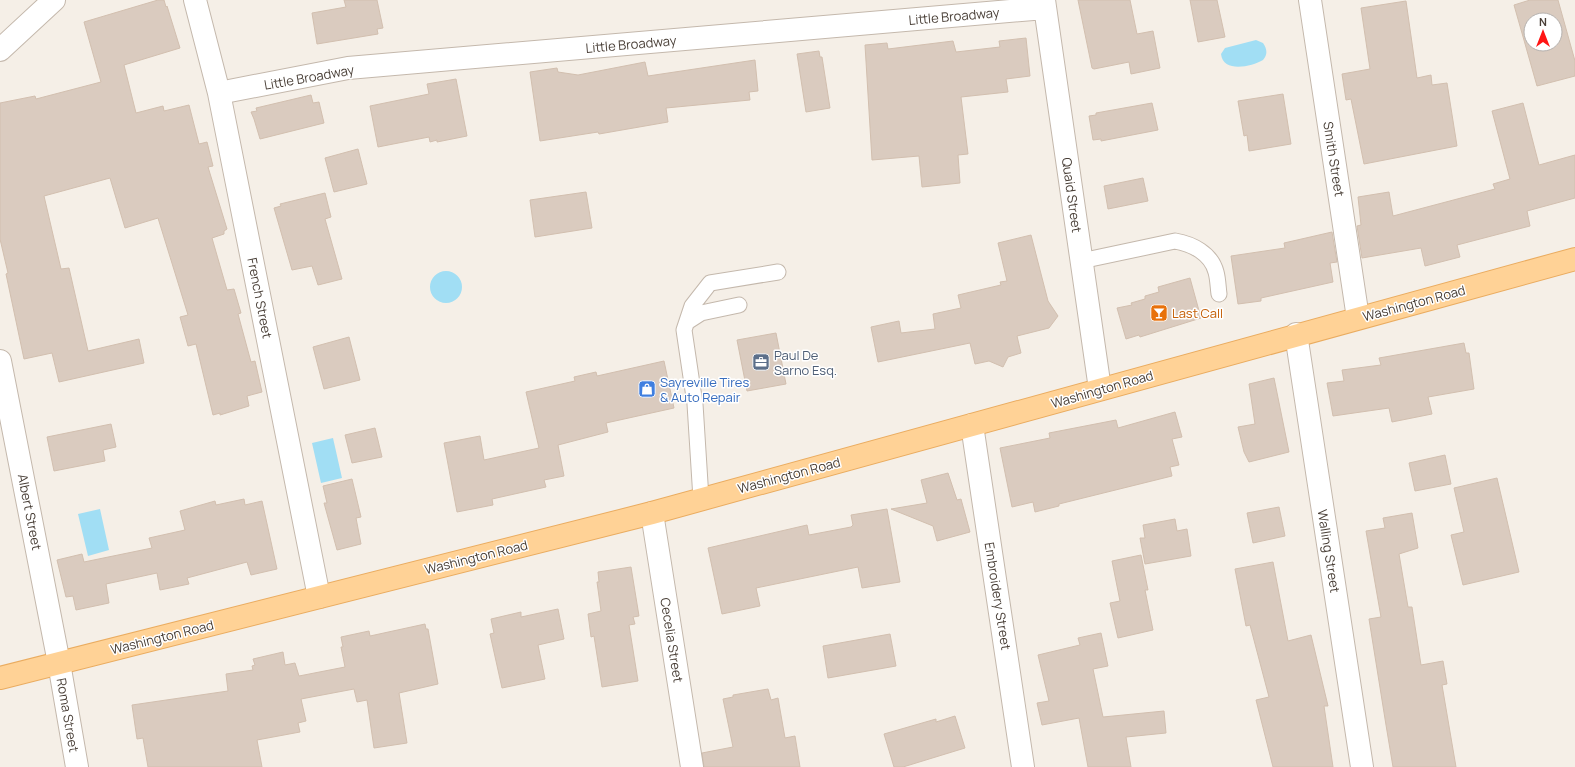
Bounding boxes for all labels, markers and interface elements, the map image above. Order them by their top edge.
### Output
street label: Little Broadway [908,3,1000,29]
north arrow [1523,12,1563,52]
text: N [1539,14,1547,29]
street label: Little Broadway [585,31,677,57]
street label: Little Broadway [263,60,355,94]
street label: Smith Street [1319,120,1349,198]
street label: Quaid Street [1058,156,1086,234]
street label: French Street [243,256,277,340]
street label: Washington Road [1361,281,1467,325]
bar icon: Last Call [1149,303,1169,323]
place label: Last Call [1172,304,1223,322]
place label: Paul De Sarno Esq. [774,346,837,379]
office icon: Paul De Sarno Esq. [751,352,771,372]
street label: Washington Road [1049,366,1155,412]
place label: Sayreville Tires & Auto Repair [660,373,749,406]
shop icon: Sayreville Tires & Auto Repair [637,379,657,399]
street label: Washington Road [736,453,842,497]
street label: Albert Street [14,472,46,552]
street label: Walling Street [1314,508,1344,594]
street label: Washington Road [423,535,529,579]
street label: Embroidery Street [981,541,1015,651]
street label: Cecelia Street [656,596,688,684]
street label: Washington Road [109,615,215,659]
street label: Roma Street [53,677,83,753]

